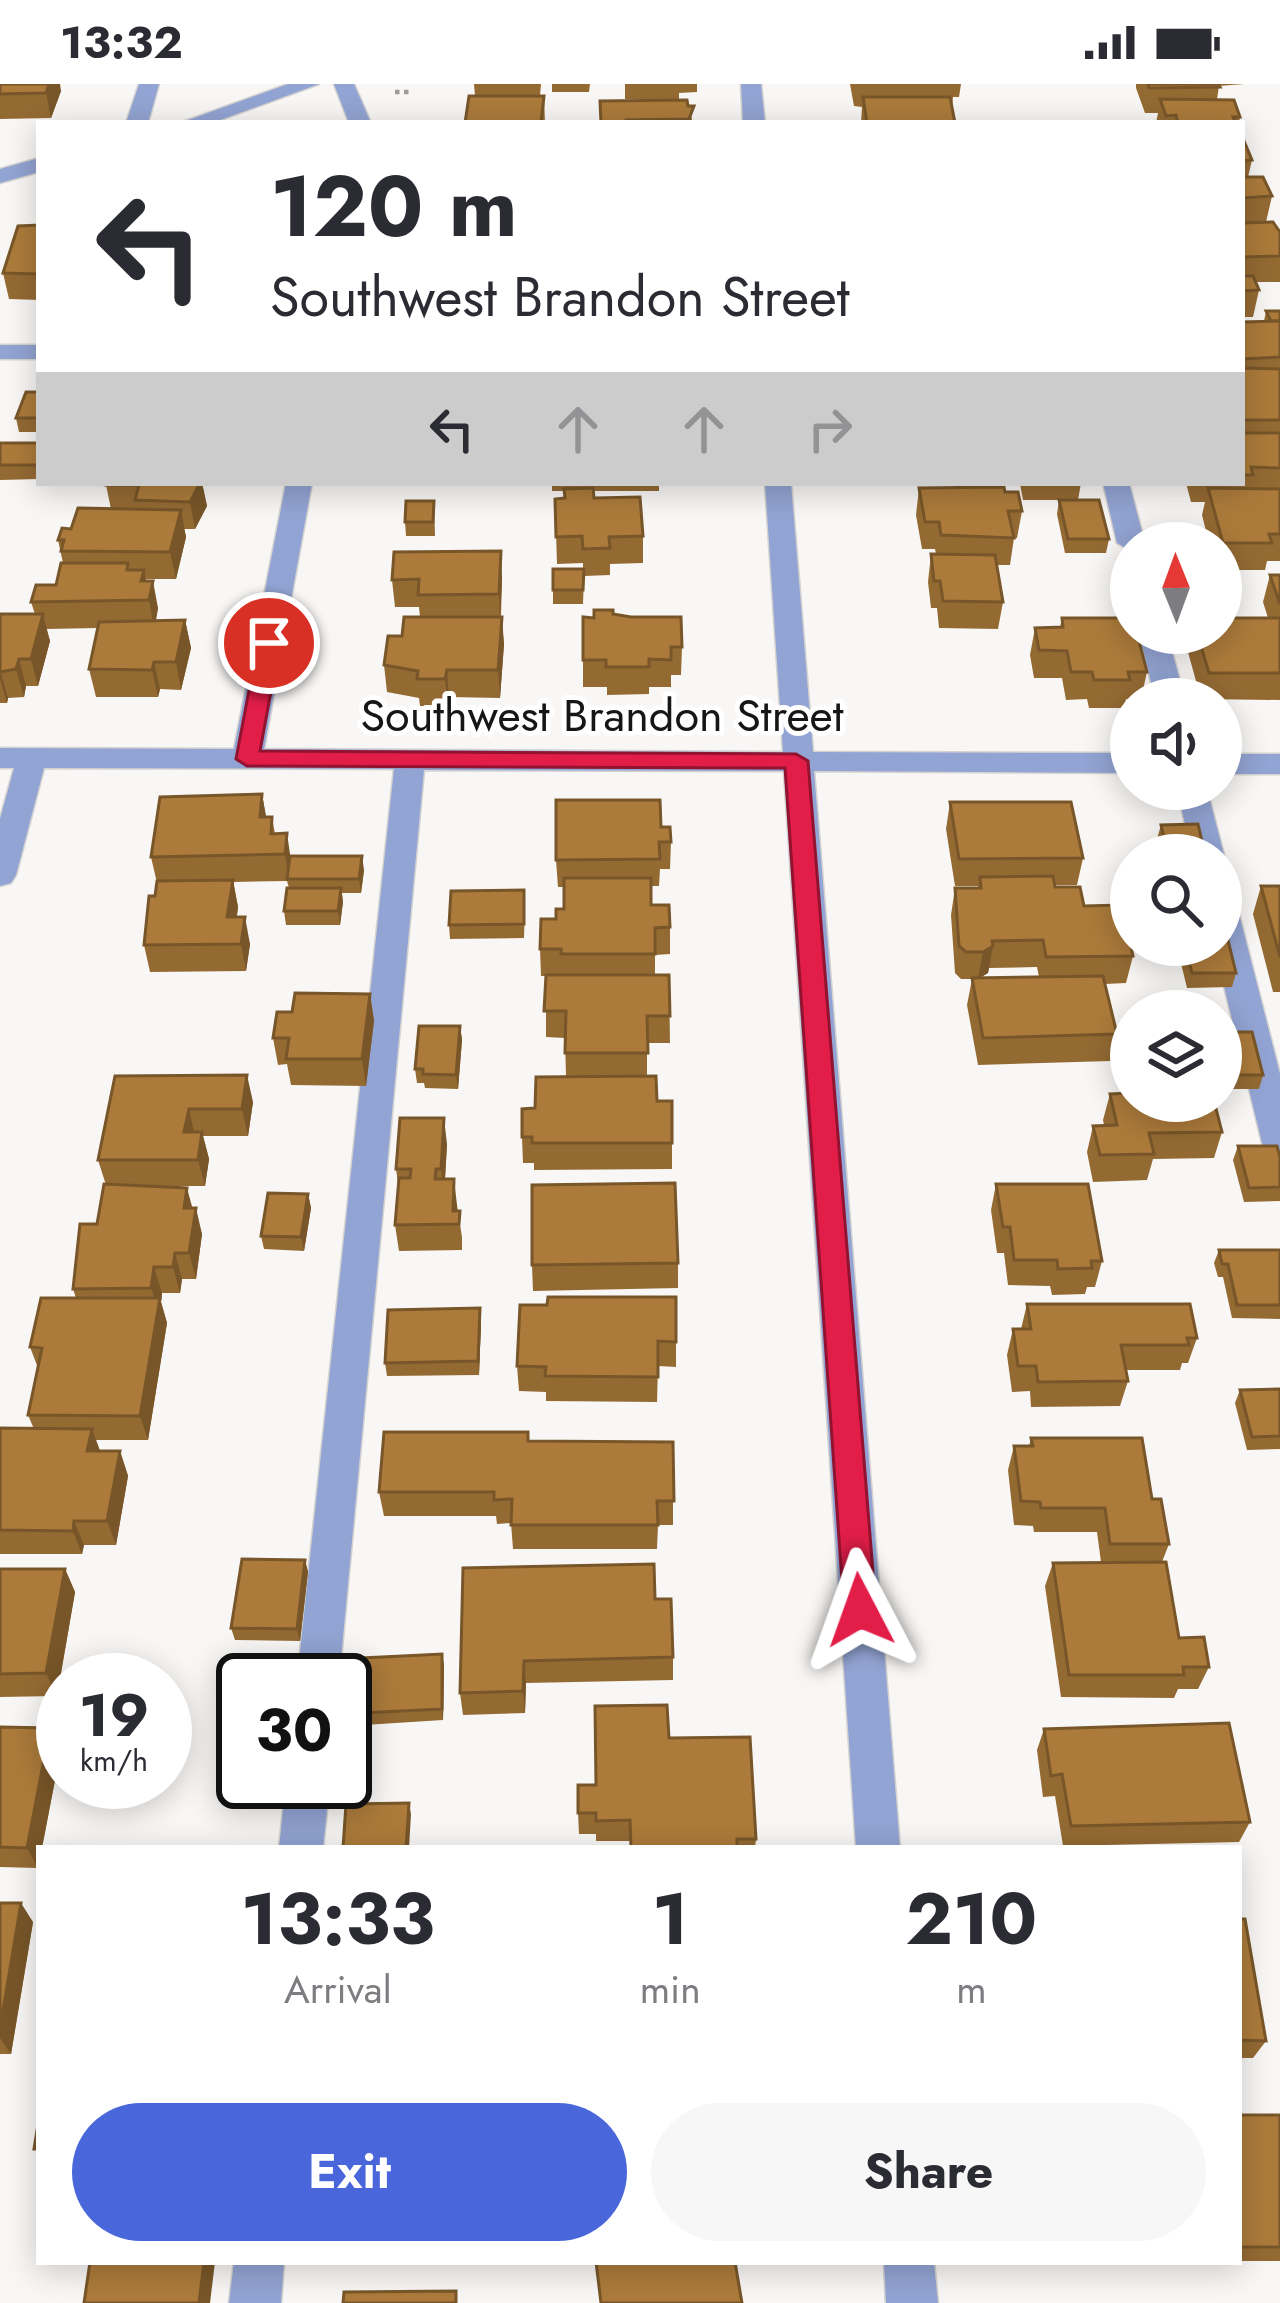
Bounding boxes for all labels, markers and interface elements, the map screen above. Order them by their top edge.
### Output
text: 13:32 [60,10,183,75]
text: 120 m [270,146,518,268]
icon: left [72,168,228,324]
text: Southwest Brandon Street [270,258,850,336]
icon: left [419,396,485,462]
icon: ahead [545,396,611,462]
icon: ahead [671,396,737,462]
icon: right [797,396,863,462]
north arrow [1110,522,1242,654]
map controls [1110,522,1242,1122]
pin [218,592,320,694]
icon: arrive [236,610,302,676]
button: sound [1110,678,1242,810]
street label: Southwest Brandon Street [360,683,844,748]
button: search [1110,834,1242,966]
button: layers [1110,990,1242,1122]
position arrow [797,1547,923,1673]
speed limit sign: 30 [216,1653,372,1809]
text: 19 [79,1672,149,1759]
text: km/h [80,1739,148,1782]
text: 13:33 [241,1867,435,1971]
text: 1 [652,1867,689,1971]
text: 210 [906,1867,1037,1971]
text: Arrival [284,1961,392,2018]
text: min [640,1961,701,2018]
text: m [956,1961,987,2018]
button: Exit [72,2103,627,2241]
button: Share [651,2103,1206,2241]

